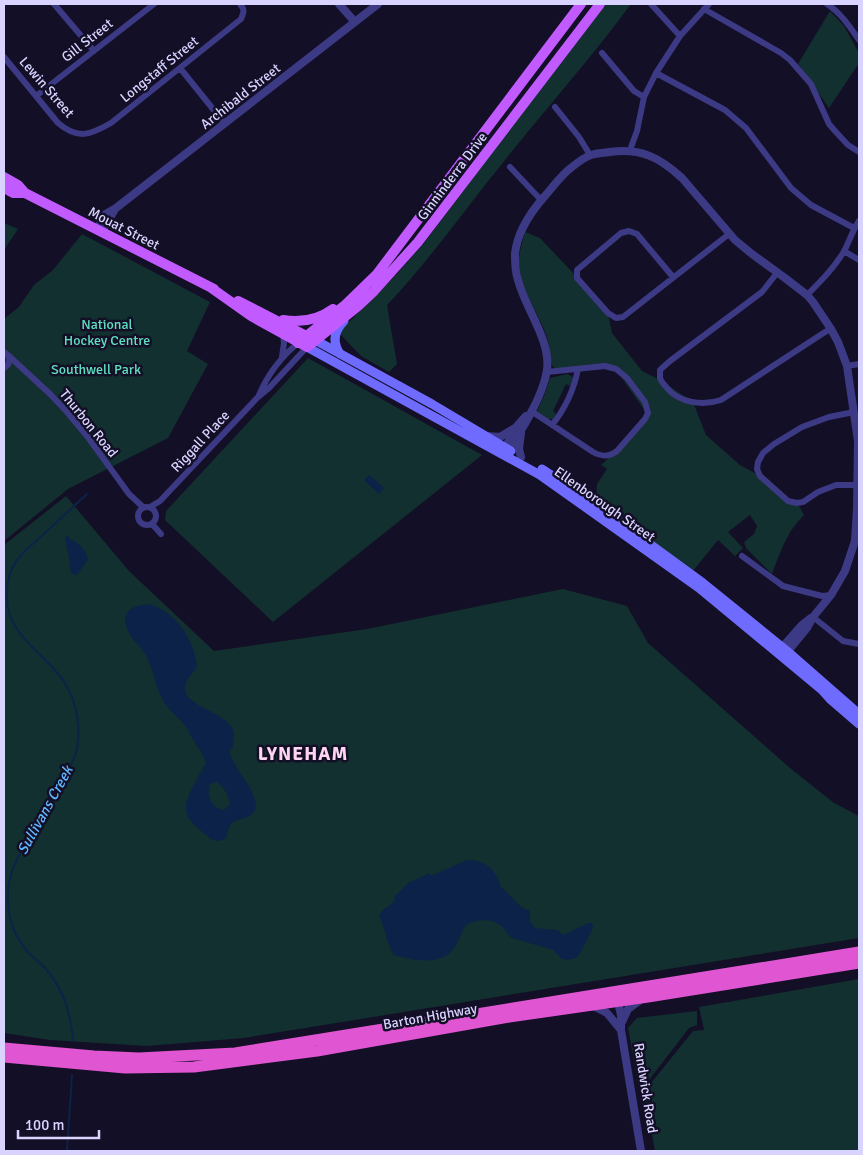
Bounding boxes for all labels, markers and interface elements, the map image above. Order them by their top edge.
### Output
street label: Gill Street [58,15,116,66]
street label: Longstaff Street [117,33,202,106]
street label: Lewin Street [16,53,78,121]
street label: Archibald Street [197,60,284,133]
street label: Ginninderra Drive [414,129,491,224]
street label: Mouat Street [85,203,162,254]
park label: National Hockey Centre [64,316,150,349]
park label: Southwell Park [51,361,141,378]
street label: Thurbon Road [56,386,121,461]
street label: Riggall Place [168,407,233,476]
street label: Ellenborough Street [551,463,659,546]
district label: LYNEHAM [258,742,348,766]
water label: Sullivans Creek [13,761,77,857]
street label: Barton Highway [382,1000,479,1033]
street label: Randwick Road [630,1042,661,1134]
scale bar [18,1108,99,1140]
text: 100 m [25,1116,65,1134]

